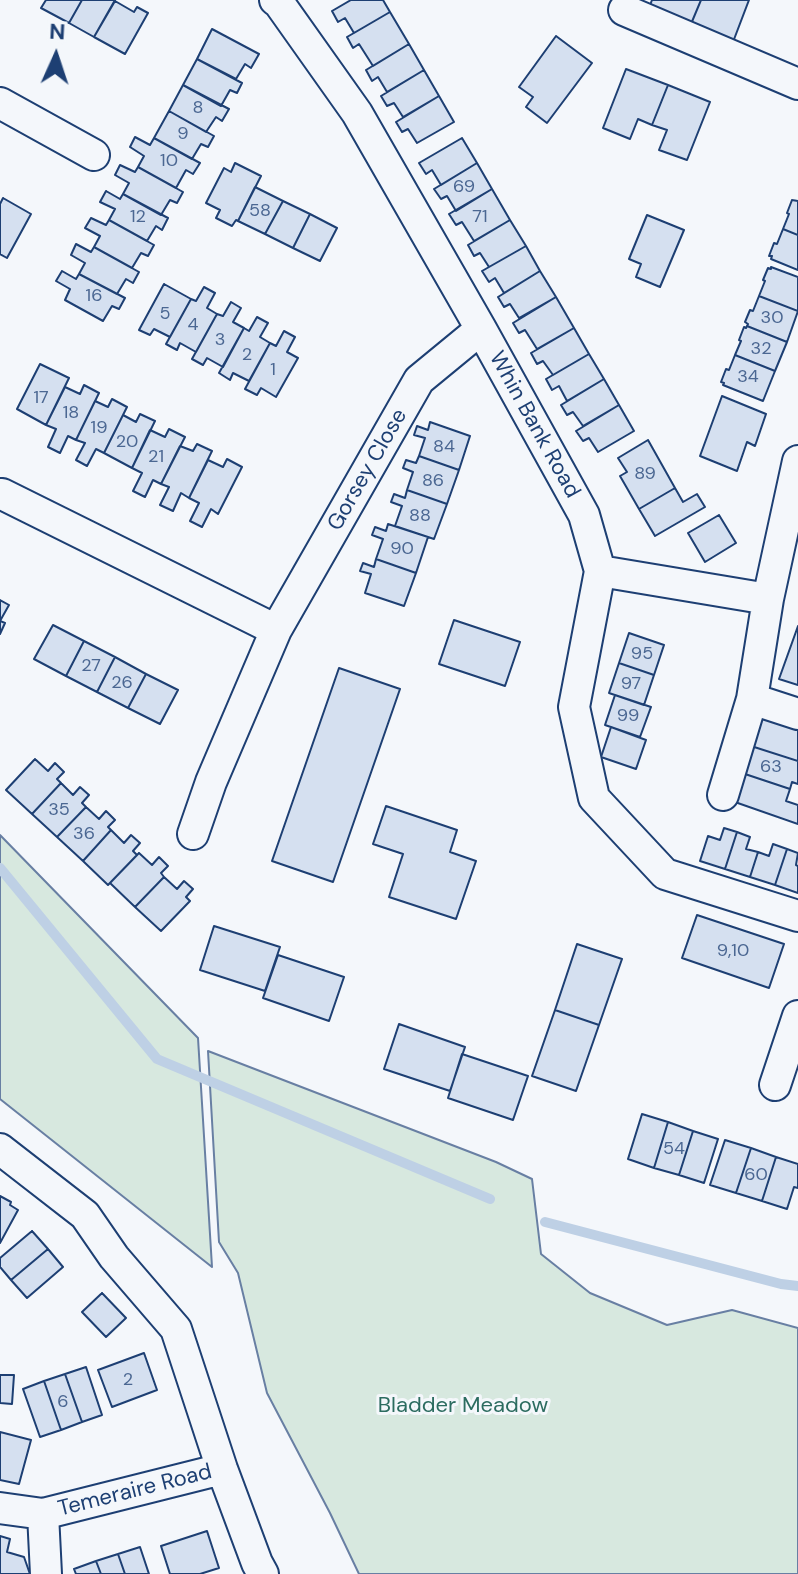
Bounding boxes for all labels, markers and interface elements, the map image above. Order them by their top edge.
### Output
north arrow [16,16,96,96]
text: N [49,17,66,46]
house number: 8 [193,97,203,119]
house number: 9 [177,123,189,145]
house number: 10 [160,150,178,172]
house number: 69 [453,176,475,198]
house number: 58 [249,200,271,222]
house number: 12 [130,206,146,228]
house number: 71 [472,206,488,228]
house number: 16 [86,285,102,307]
house number: 5 [160,303,170,325]
house number: 30 [761,307,783,329]
house number: 4 [188,314,198,336]
house number: 3 [215,329,225,351]
house number: 32 [750,338,772,360]
house number: 2 [242,344,252,366]
street label: Whin Bank Road [483,347,585,503]
house number: 1 [270,359,276,381]
house number: 34 [737,366,759,388]
house number: 17 [33,387,49,409]
house number: 18 [63,402,79,424]
street label: Gorsey Close [322,404,414,536]
house number: 19 [91,417,107,439]
house number: 20 [116,431,138,453]
house number: 84 [433,436,455,458]
house number: 21 [148,446,164,468]
house number: 89 [634,463,656,485]
house number: 86 [422,470,444,492]
house number: 88 [409,505,431,527]
house number: 90 [390,538,414,560]
house number: 95 [631,643,653,665]
house number: 27 [81,655,101,677]
house number: 26 [111,672,133,694]
house number: 97 [621,673,641,695]
house number: 99 [617,705,639,727]
house number: 63 [760,756,782,778]
house number: 35 [48,799,70,821]
house number: 36 [73,823,95,845]
house number: 9,10 [717,940,749,962]
house number: 54 [663,1138,685,1160]
house number: 60 [744,1164,768,1186]
house number: 2 [123,1369,133,1391]
house number: 6 [57,1391,69,1413]
park label: Bladder Meadow [378,1393,548,1419]
street label: Temeraire Road [55,1459,215,1523]

